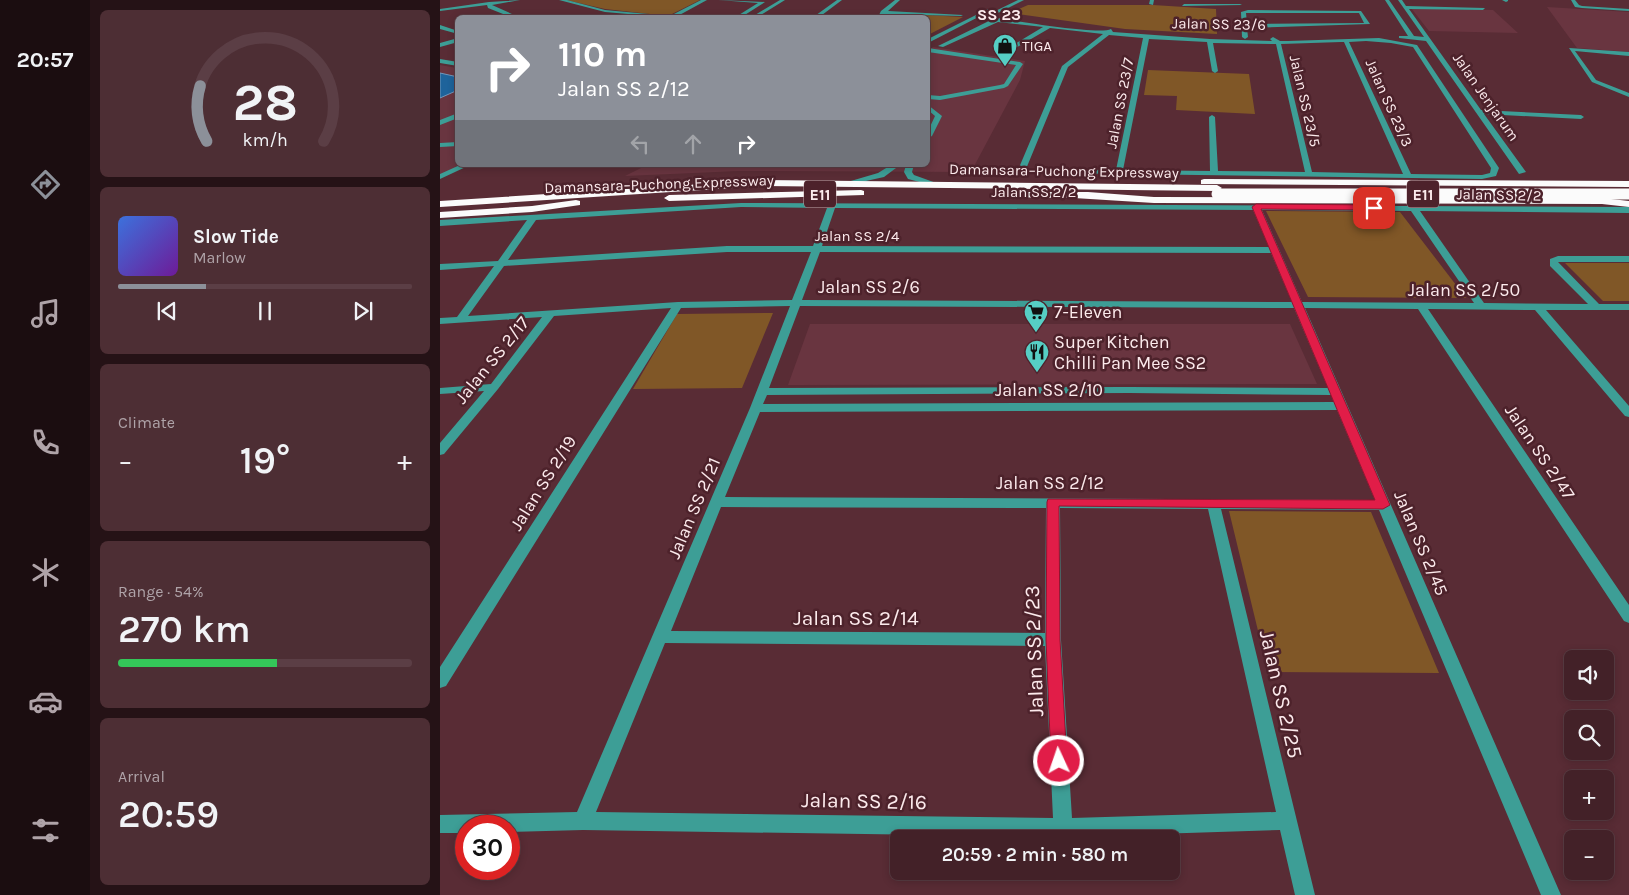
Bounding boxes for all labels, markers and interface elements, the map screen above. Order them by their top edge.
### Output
district label: SS 23 [977,5,1021,24]
street label: Jalan SS 23/6 [1172,14,1266,34]
shop icon: TIGA [992,33,1018,67]
text: 110 m [558,34,647,75]
icon: right [475,35,540,100]
place label: TIGA [1022,37,1052,55]
text: 20:57 [17,47,73,73]
street label: Jalan Jenjarum [1449,49,1523,145]
street label: Jalan SS 23/5 [1286,53,1324,149]
street label: Jalan SS 23/7 [1102,56,1138,150]
street label: Jalan SS 23/3 [1362,56,1416,150]
text: 28 [232,72,298,133]
text: Jalan SS 2/12 [558,76,690,102]
text: km/h [242,130,288,151]
icon: left [626,130,654,158]
icon: ahead [679,130,707,158]
icon: right [732,130,760,158]
street label: Damansara–Puchong Expressway [949,160,1179,182]
icon: directions [28,167,63,202]
street label: Damansara–Puchong Expressway [544,171,774,197]
road number: E11 [804,180,836,208]
road number: E11 [1407,180,1439,208]
street label: Jalan SS 2/2 [992,183,1076,201]
street label: Jalan SS 2/2 [1456,185,1542,205]
pin [1353,187,1395,229]
icon: arrive [1360,194,1388,222]
text: Slow Tide [193,226,279,248]
street label: Jalan SS 2/4 [815,227,900,245]
text: Marlow [193,248,246,267]
street label: Jalan SS 2/6 [818,276,920,298]
street label: Jalan SS 2/50 [1408,279,1520,301]
icon: music [28,296,63,331]
icon: previous [153,297,181,325]
icon: pause [251,297,279,325]
icon: next [349,297,377,325]
supermarket icon: 7-Eleven [1023,299,1049,333]
place label: 7-Eleven [1054,301,1122,323]
street label: Jalan SS 2/17 [450,312,534,408]
place label: Super Kitchen Chilli Pan Mee SS2 [1054,331,1206,374]
restaurant icon: Super Kitchen Chilli Pan Mee SS2 [1024,339,1050,373]
street label: Jalan SS 2/10 [995,379,1103,401]
street label: Jalan SS 2/47 [1500,400,1580,504]
text: Climate [118,413,175,432]
icon: phone [28,425,63,460]
street label: Jalan SS 2/19 [505,431,581,535]
text: 19° [240,438,290,483]
text: − [118,444,133,477]
text: + [397,444,412,477]
street label: Jalan SS 2/21 [663,454,725,562]
street label: Jalan SS 2/12 [996,472,1104,494]
street label: Jalan SS 2/45 [1389,487,1453,599]
icon: climate [28,555,63,590]
text: Range · 54% [118,582,204,601]
street label: Jalan SS 2/23 [1020,585,1048,717]
street label: Jalan SS 2/14 [793,606,919,630]
text: 270 km [118,607,251,652]
street label: Jalan SS 2/25 [1255,628,1307,760]
map controls [1564,650,1614,880]
button: sound [1564,650,1614,700]
icon: car [28,684,63,719]
button: search [1564,710,1614,760]
position arrow [1032,734,1084,786]
text: Arrival [118,767,165,786]
button: + [1564,770,1614,820]
street label: Jalan SS 2/16 [801,788,927,814]
text: 20:59 [118,792,219,837]
icon: filters [28,813,63,848]
speed limit sign: 30 [455,815,520,880]
button: − [1564,830,1614,880]
text: 20:59 · 2 min · 580 m [942,844,1128,866]

